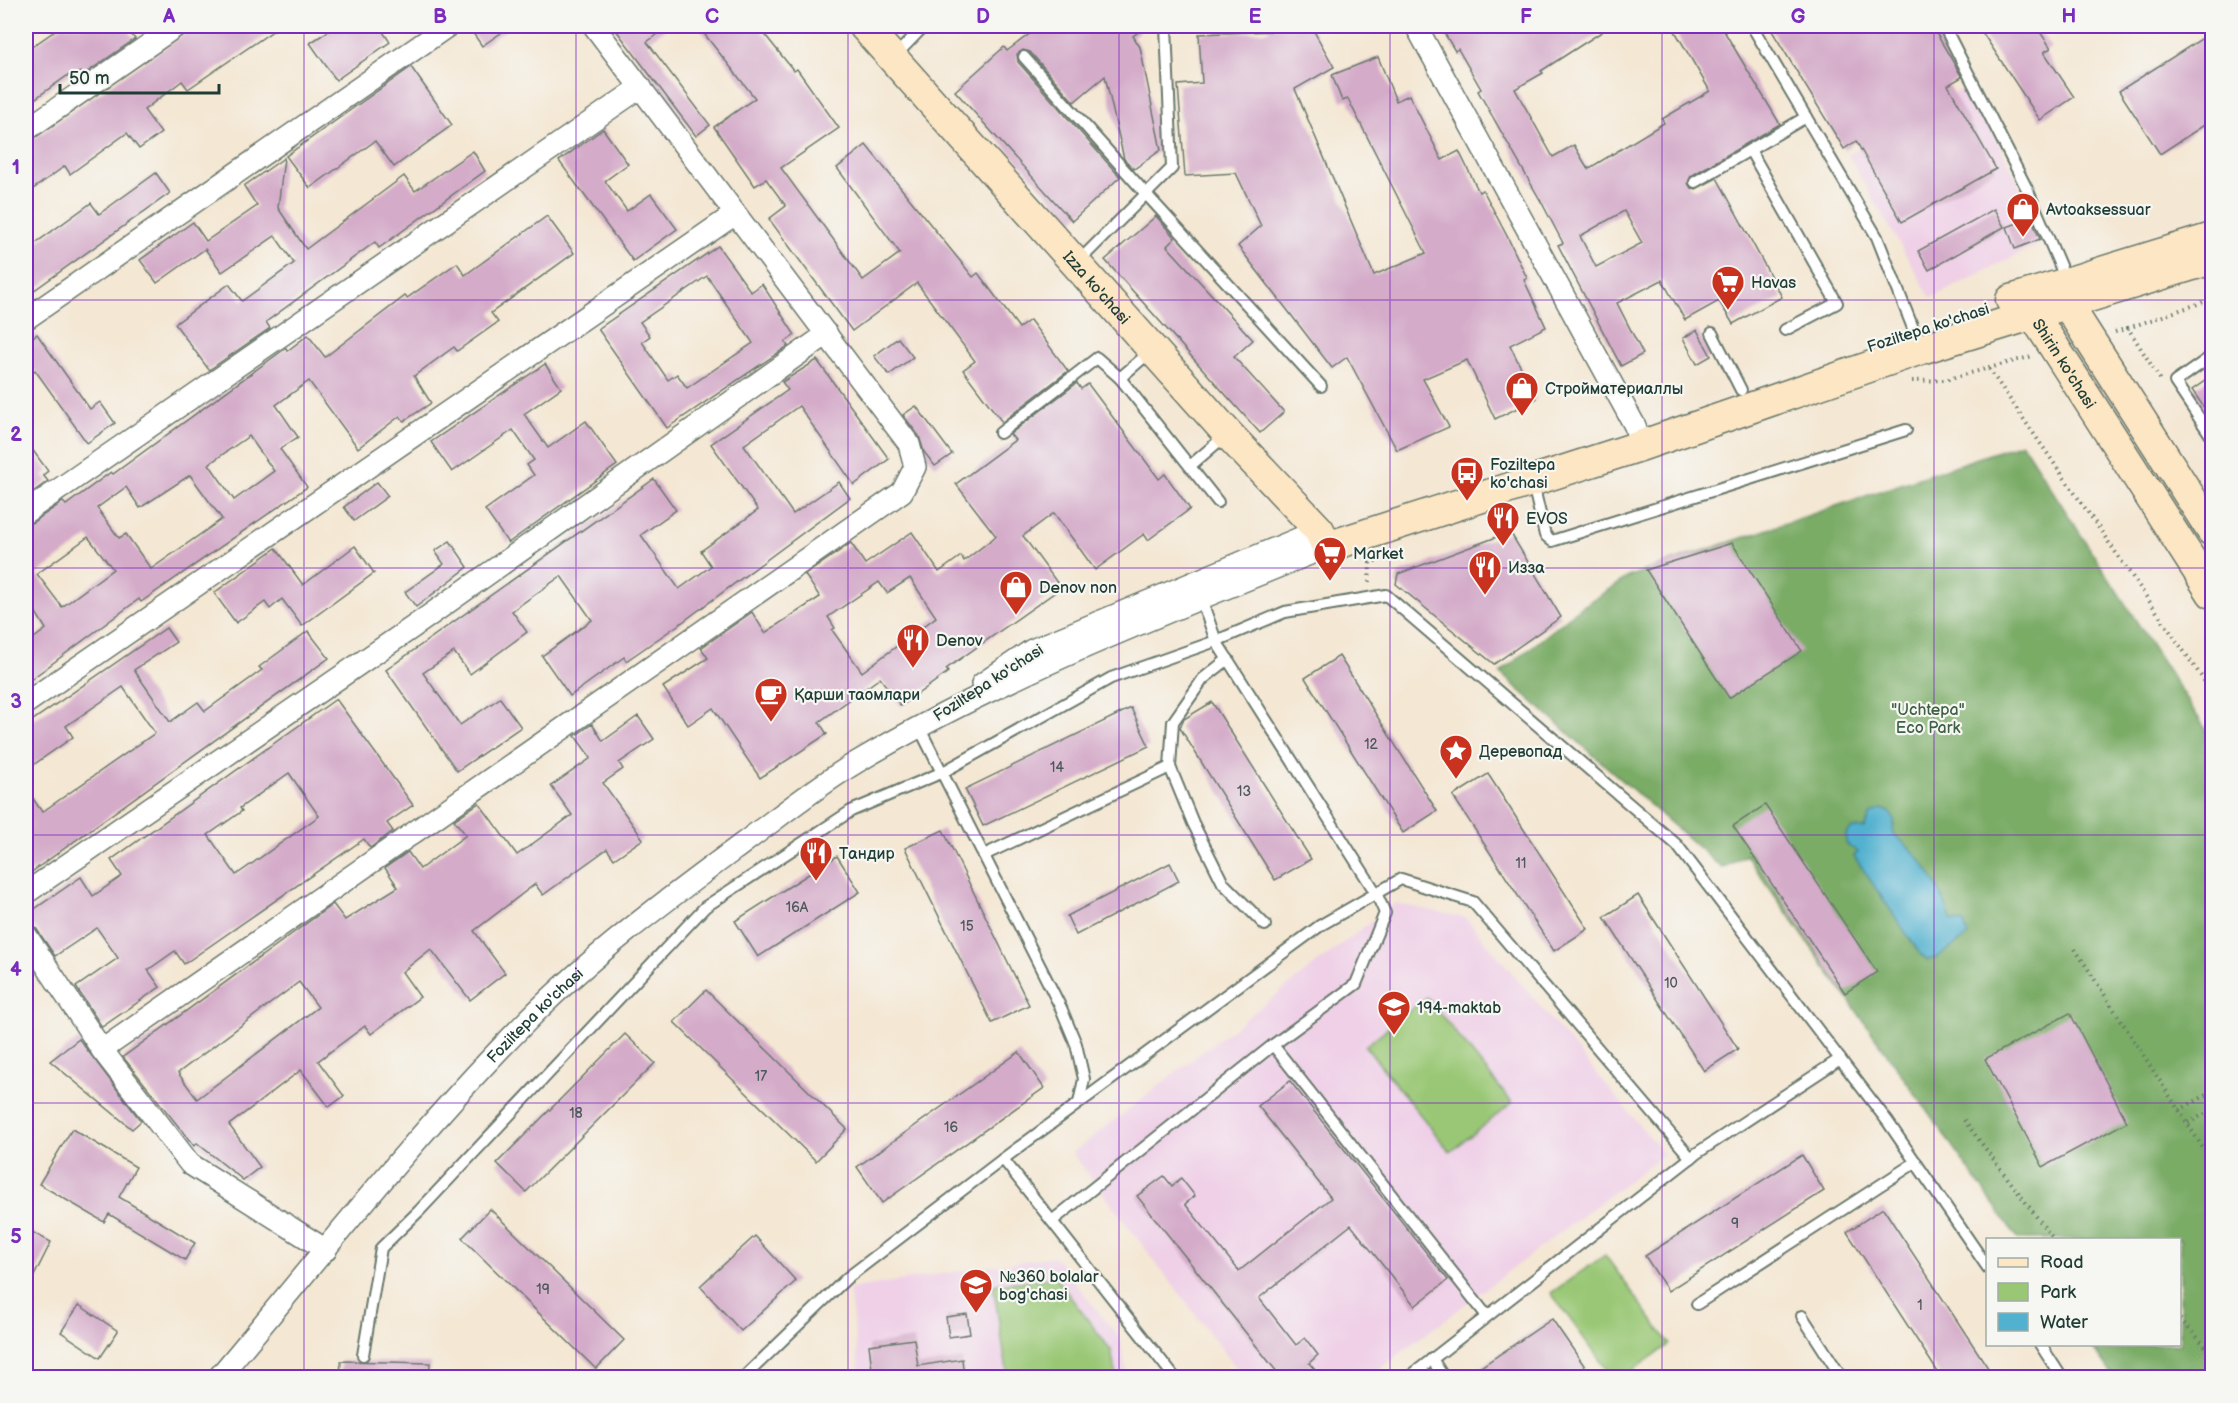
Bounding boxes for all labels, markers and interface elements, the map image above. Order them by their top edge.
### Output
text: A [162,5,176,29]
text: B [433,5,447,29]
text: C [705,5,719,29]
text: D [976,5,990,29]
text: E [1249,5,1262,29]
text: F [1520,5,1532,29]
text: G [1791,5,1806,29]
text: H [2062,5,2076,29]
scale bar [60,57,219,95]
text: 50 m [69,68,110,89]
text: 1 [12,156,20,180]
shop icon: Avtoaksessuar [2005,191,2041,238]
place label: Avtoaksessuar [2046,201,2151,220]
street label: Izza ko'chasi [1058,248,1133,329]
supermarket icon: Havas [1710,264,1746,311]
place label: Havas [1751,274,1796,293]
street label: Foziltepa ko'chasi [1865,300,1992,357]
street label: Shirin ko'chasi [2028,316,2099,413]
shop icon: Стройматериаллы [1504,370,1540,417]
place label: Стройматериаллы [1545,380,1683,399]
text: 2 [10,423,22,447]
bus stop icon: Foziltepa ko'chasi [1449,455,1485,502]
place label: Foziltepa ko'chasi [1490,456,1555,493]
restaurant icon: EVOS [1485,500,1521,547]
place label: EVOS [1526,510,1568,529]
supermarket icon: Market [1312,535,1348,582]
place label: Market [1353,545,1404,564]
restaurant icon: Изза [1467,549,1503,596]
place label: Изза [1508,559,1545,578]
shop icon: Denov non [998,569,1034,616]
place label: Denov non [1039,579,1117,598]
restaurant icon: Denov [895,622,931,669]
place label: Denov [936,632,983,651]
street label: Foziltepa ko'chasi [930,641,1047,726]
cafe icon: Қарши таомлари [753,676,789,723]
place label: Қарши таомлари [794,686,920,705]
text: 3 [10,690,22,714]
park label: "Uchtepa" Eco Park [1891,701,1965,738]
place icon: Деревопад [1438,733,1474,780]
house number: 12 [1364,736,1379,753]
place label: Деревопад [1479,743,1563,762]
house number: 14 [1050,759,1064,776]
house number: 13 [1237,783,1251,800]
restaurant icon: Тандир [798,835,834,882]
place label: Тандир [839,845,895,864]
house number: 11 [1516,855,1526,872]
house number: 16А [786,899,809,916]
house number: 15 [960,918,974,935]
text: 4 [10,958,22,982]
street label: Foziltepa ko'chasi [484,965,588,1067]
house number: 10 [1664,975,1678,992]
school or university icon: 194-maktab [1376,989,1412,1036]
place label: 194-maktab [1417,999,1501,1018]
house number: 17 [755,1068,767,1085]
house number: 18 [569,1105,583,1122]
house number: 16 [944,1119,958,1136]
house number: 9 [1731,1215,1739,1232]
text: 5 [10,1225,22,1249]
legend [1986,1238,2181,1346]
text: Road [2040,1252,2084,1273]
school or university icon: №360 bolalar bog'chasi [958,1267,994,1314]
place label: №360 bolalar bog'chasi [999,1268,1099,1305]
house number: 19 [536,1281,550,1298]
text: Park [2040,1282,2076,1303]
house number: 1 [1917,1297,1923,1314]
text: Water [2040,1312,2088,1333]

